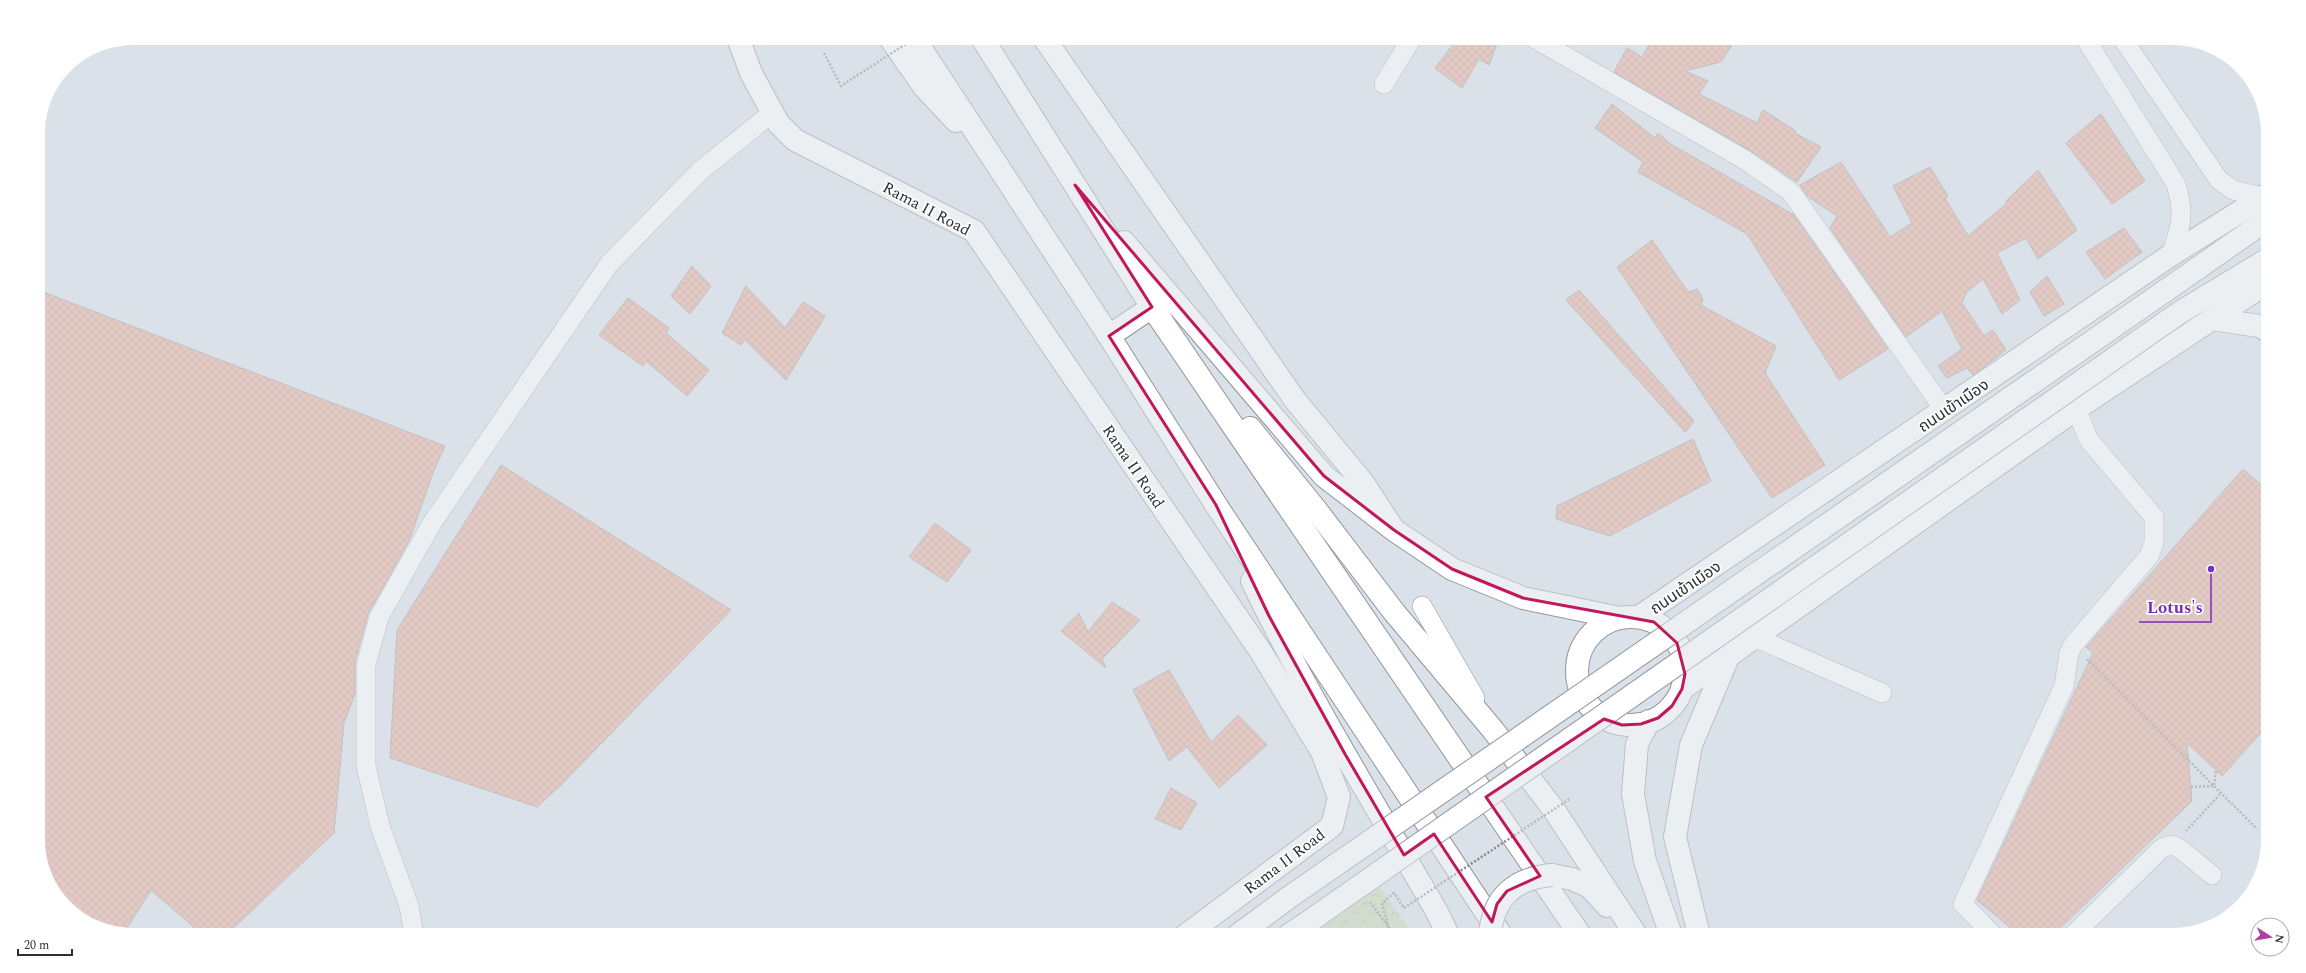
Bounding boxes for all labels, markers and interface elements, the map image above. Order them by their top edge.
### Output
street label: Rama II Road [878,176,975,242]
street label: ถนนเข้าเมือง [1913,373,1994,439]
street label: Rama II Road [1096,420,1170,513]
street label: ถนนเข้าเมือง [1645,555,1726,621]
callout: Lotus's [2139,593,2211,622]
text: Lotus's [2147,595,2203,621]
street label: Rama II Road [1239,823,1330,900]
north arrow [2250,917,2290,957]
scale bar [18,931,72,957]
text: N [2270,933,2289,945]
text: 20 m [24,936,49,955]

